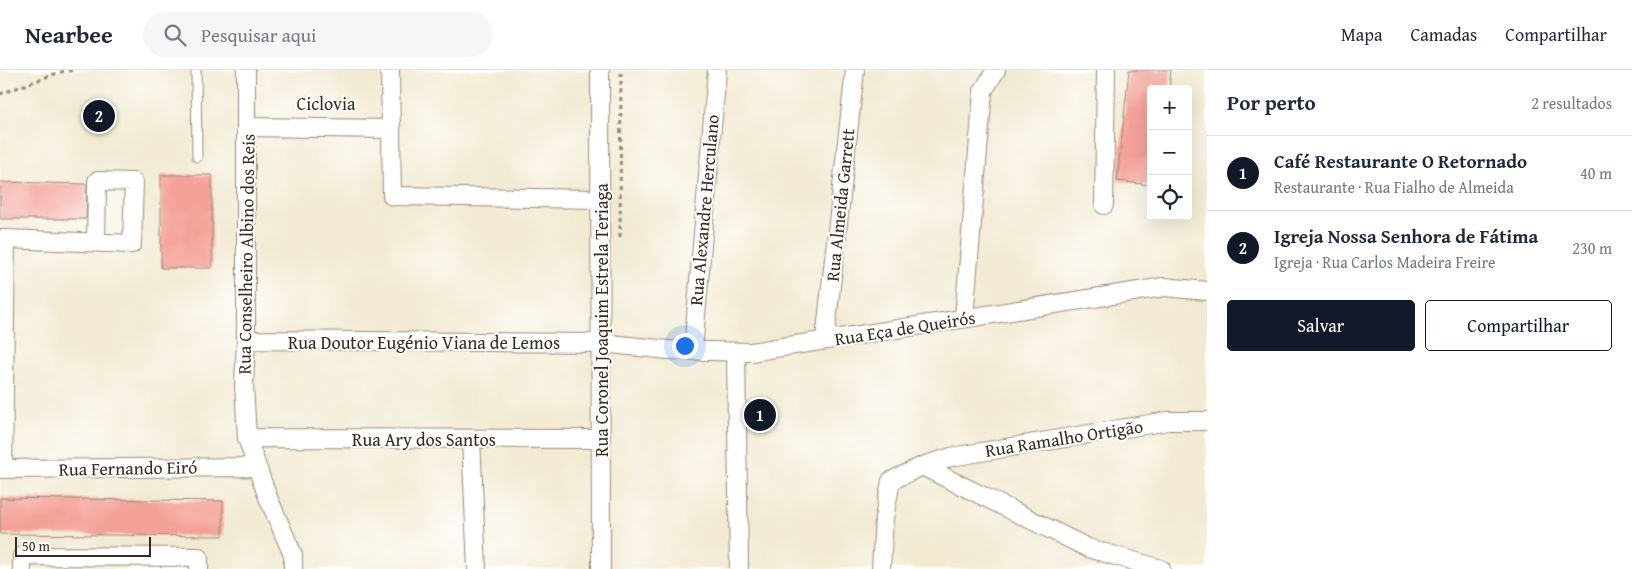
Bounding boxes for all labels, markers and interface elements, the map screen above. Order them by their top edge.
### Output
search box [143,12,493,57]
text: Nearbee [25,17,113,52]
icon: search [161,21,189,49]
text: Pesquisar aqui [201,21,316,49]
text: Mapa [1341,21,1382,48]
text: Camadas [1410,21,1477,48]
text: Compartilhar [1505,21,1607,48]
map controls [1147,85,1192,220]
button: + [1147,85,1192,130]
text: Por perto [1227,87,1316,118]
street label: Ciclovia [297,90,356,117]
text: 2 resultados [1531,91,1612,115]
pin: 2 [83,97,115,135]
street label: Rua Alexandre Herculano [682,113,726,307]
street label: Rua Almeida Garrett [819,127,862,283]
button: − [1147,130,1192,175]
street label: Rua Conselheiro Albino dos Reis [230,133,262,375]
text: Café Restaurante O Retornado [1274,147,1527,175]
text: 1 [1239,161,1247,185]
text: 40 m [1580,161,1612,185]
button: locate [1147,175,1192,220]
text: Restaurante · Rua Fialho de Almeida [1274,175,1514,199]
street label: Rua Coronel Joaquim Estrela Teriaga [588,183,615,457]
text: Igreja Nossa Senhora de Fátima [1274,222,1538,250]
text: 2 [1239,236,1247,260]
text: 230 m [1572,236,1612,260]
text: Igreja · Rua Carlos Madeira Freire [1274,250,1495,274]
button: Salvar [1227,300,1415,351]
button: Compartilhar [1425,300,1612,351]
street label: Rua Eça de Queirós [833,304,977,352]
street label: Rua Doutor Eugénio Viana de Lemos [288,329,560,356]
your location [672,333,698,359]
pin: 1 [744,396,776,434]
street label: Rua Ramalho Ortigão [983,412,1145,464]
street label: Rua Ary dos Santos [352,426,496,453]
street label: Rua Fernando Eiró [58,453,198,483]
scale bar [15,534,151,557]
text: 50 m [22,536,50,556]

